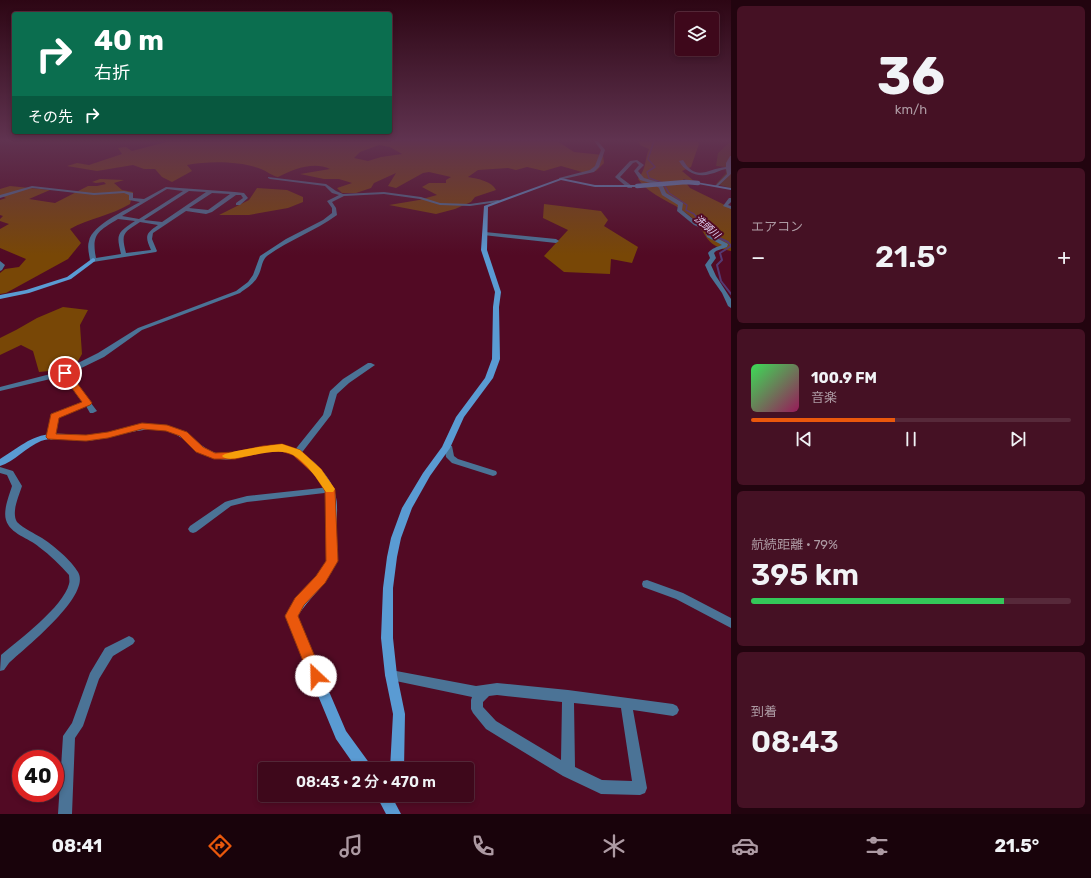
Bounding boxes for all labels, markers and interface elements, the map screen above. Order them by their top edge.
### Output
map controls [675,12,719,56]
button: layers [675,12,719,56]
text: 40 m [94,24,164,57]
icon: right [28,28,80,80]
text: 36 [877,45,945,107]
text: 右折 [94,62,130,84]
text: km/h [895,102,927,117]
icon: right [81,104,103,126]
text: その先 [28,108,73,126]
water label: 洗頭川 [692,213,723,242]
text: エアコン [751,219,803,234]
text: 21.5° [875,239,948,275]
text: − [751,244,765,271]
text: + [1057,244,1071,271]
pin [48,356,82,390]
icon: arrive [54,362,76,384]
text: 100.9 FM [811,369,877,387]
text: 音楽 [811,390,837,405]
icon: previous [793,428,815,450]
icon: pause [900,428,922,450]
icon: next [1007,428,1029,450]
text: 航続距離 · 79% [751,537,838,552]
text: 395 km [751,557,859,593]
position arrow [295,655,337,697]
text: 到着 [751,704,777,719]
text: 08:43 [751,724,839,760]
speed limit sign: 40 [12,750,64,802]
text: 08:43 · 2 分 · 470 m [296,773,436,791]
icon: directions [206,832,234,860]
icon: music [337,832,365,860]
icon: phone [469,832,497,860]
icon: climate [600,832,628,860]
icon: car [731,832,759,860]
icon: filters [863,832,891,860]
text: 08:41 [52,835,102,857]
text: 21.5° [994,835,1039,857]

